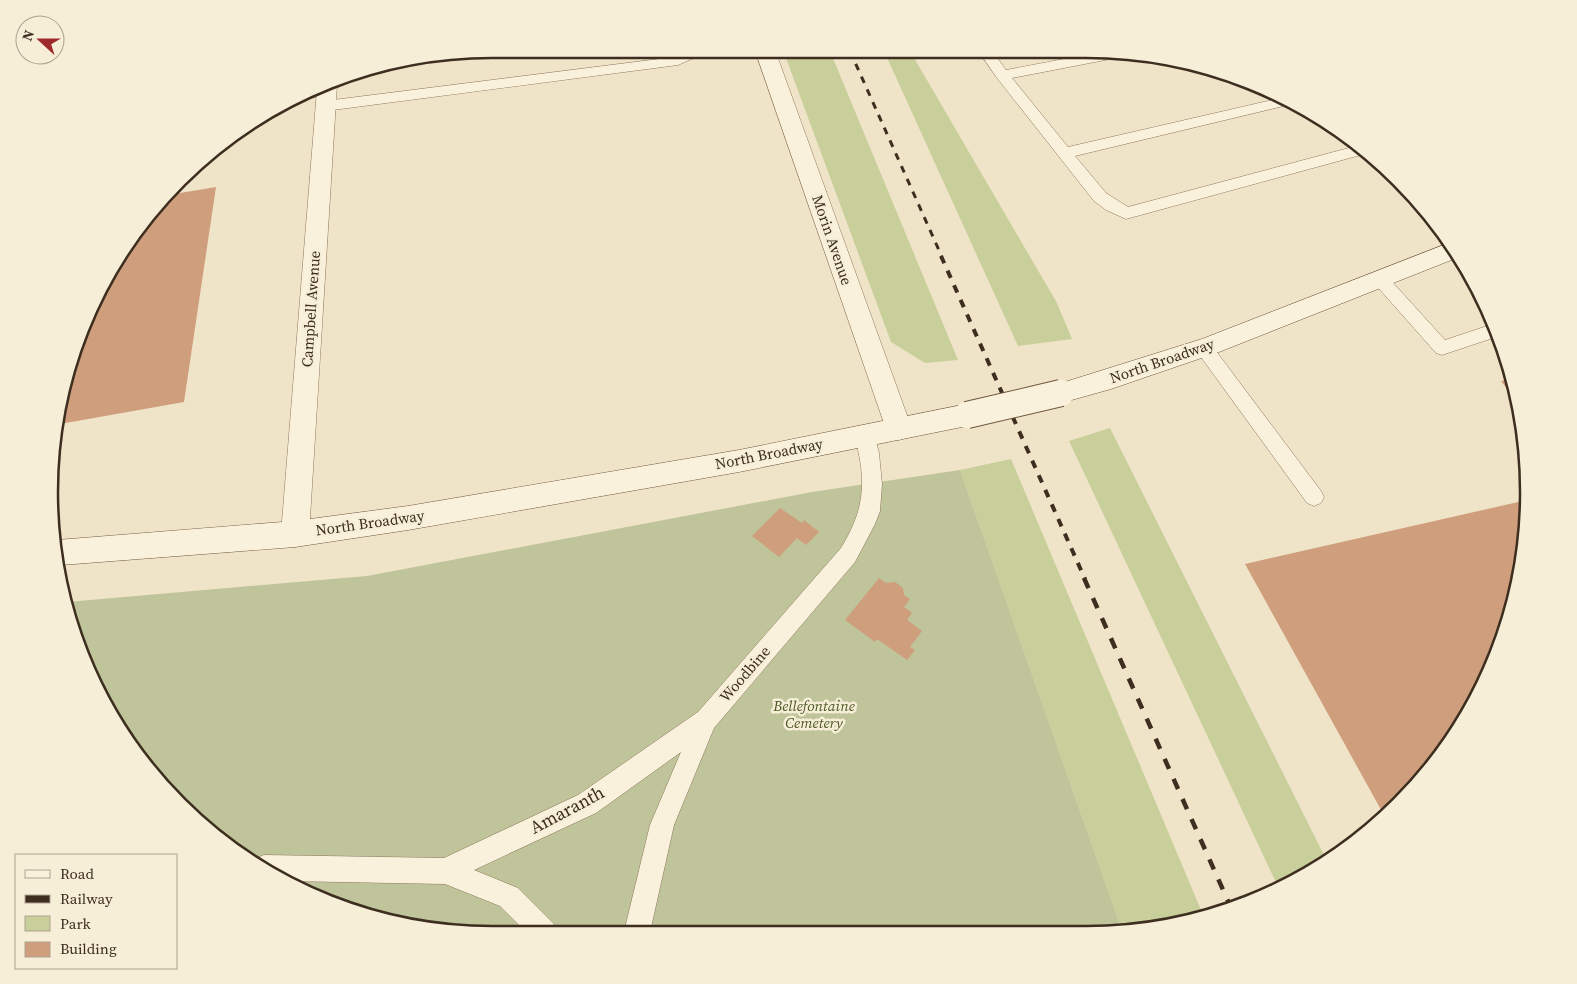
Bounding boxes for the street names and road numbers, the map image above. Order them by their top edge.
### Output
street label: Morin Avenue [807,192,858,288]
street label: Campbell Avenue [296,250,325,368]
street label: North Broadway [1107,333,1217,388]
street label: North Broadway [713,433,825,474]
street label: North Broadway [314,504,426,541]
street label: Woodbine [714,641,775,706]
street label: Amaranth [525,779,609,840]

